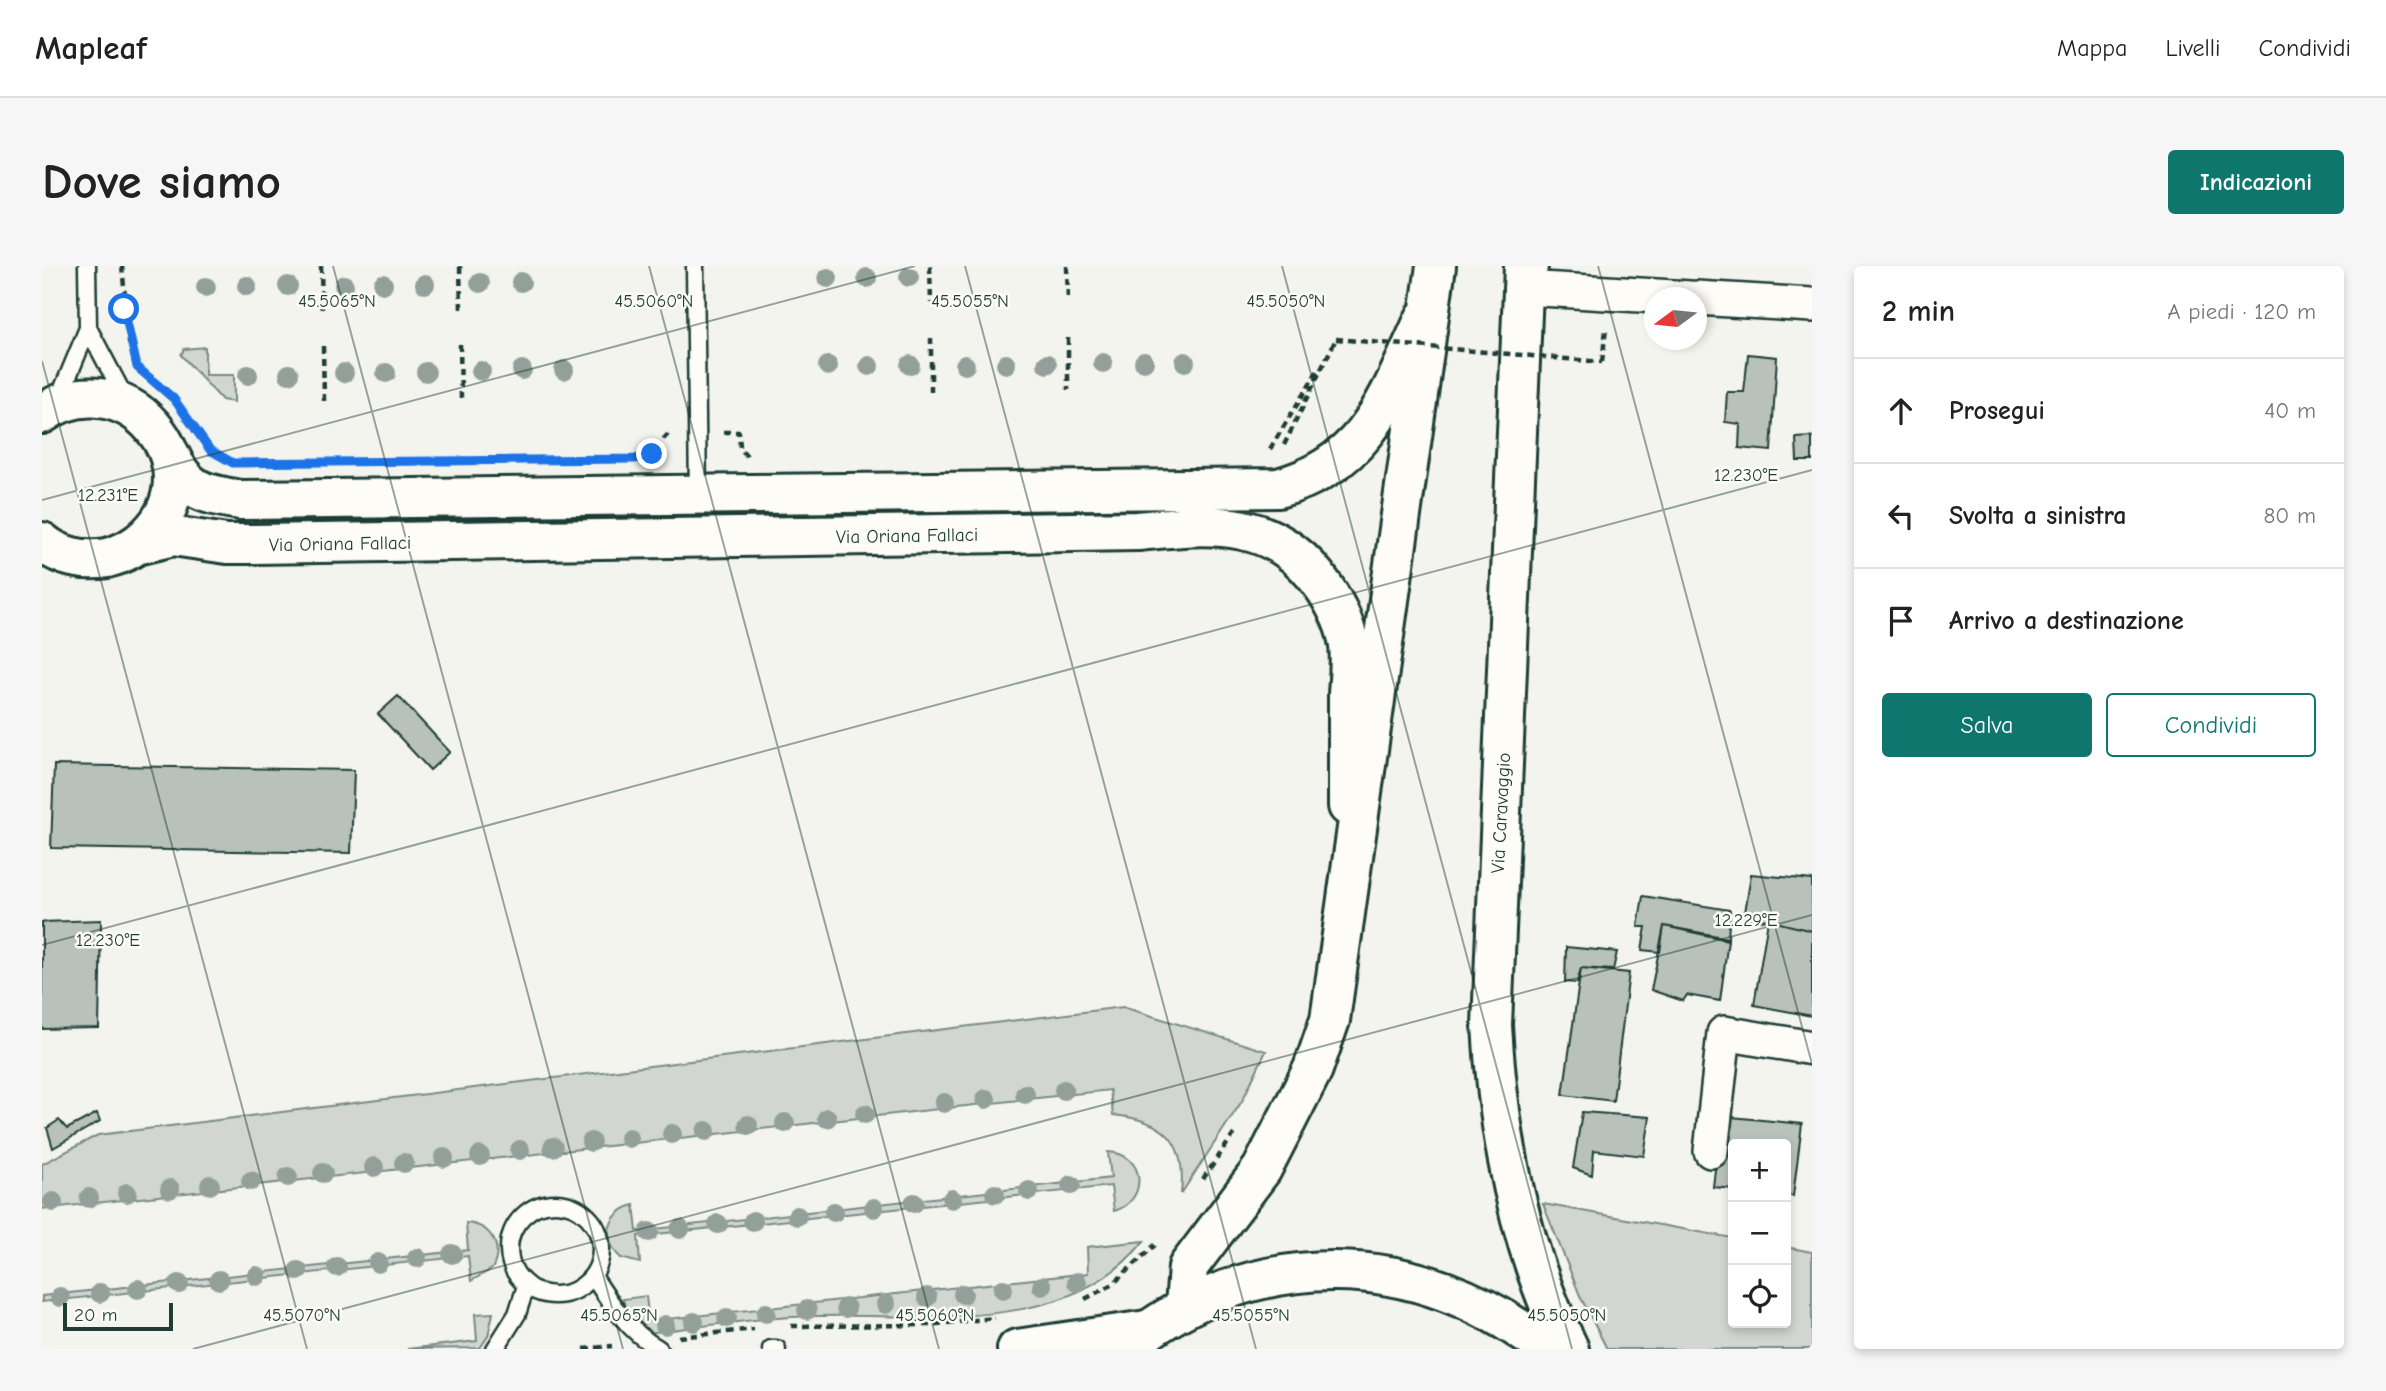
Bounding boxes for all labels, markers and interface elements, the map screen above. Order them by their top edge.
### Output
text: Mapleaf [35,29,147,67]
text: Mappa [2057,34,2127,62]
text: Livelli [2165,34,2220,62]
text: Condividi [2258,34,2351,62]
button: Indicazioni [2168,150,2344,214]
text: Dove siamo [42,154,281,210]
north arrow [1644,287,1707,350]
text: 45.5065°N [298,291,376,312]
text: 45.5060°N [615,291,693,312]
text: 45.5055°N [931,291,1009,312]
text: 45.5050°N [1247,291,1325,312]
route start [108,293,139,324]
text: 2 min [1882,294,1955,329]
text: A piedi · 120 m [2167,298,2316,325]
icon: ahead [1882,392,1920,430]
text: Prosegui [1949,396,2045,426]
text: 40 m [2264,397,2316,424]
route end [636,438,667,469]
text: 12.230°E [1714,465,1778,486]
text: 12.231°E [78,485,138,506]
icon: left [1882,497,1920,535]
text: Svolta a sinistra [1949,501,2127,531]
text: 80 m [2263,502,2316,529]
street label: Via Oriana Fallaci [836,524,978,548]
street label: Via Oriana Fallaci [269,532,411,556]
icon: arrive [1882,602,1920,640]
text: Arrivo a destinazione [1949,606,2184,636]
button: Salva [1882,693,2092,757]
button: Condividi [2106,693,2316,757]
street label: Via Caravaggio [1487,752,1515,874]
text: 12.229°E [1715,910,1778,931]
text: 12.230°E [76,930,140,951]
map controls [1728,1139,1791,1328]
button: + [1728,1139,1791,1202]
button: − [1728,1202,1791,1265]
button: locate [1728,1265,1791,1328]
scale bar [63,1300,173,1332]
text: 20 m [74,1304,118,1326]
text: 45.5070°N [263,1305,341,1326]
text: 45.5065°N [580,1305,658,1326]
text: 45.5060°N [896,1305,974,1326]
text: 45.5055°N [1212,1305,1290,1326]
text: 45.5050°N [1528,1305,1606,1326]

